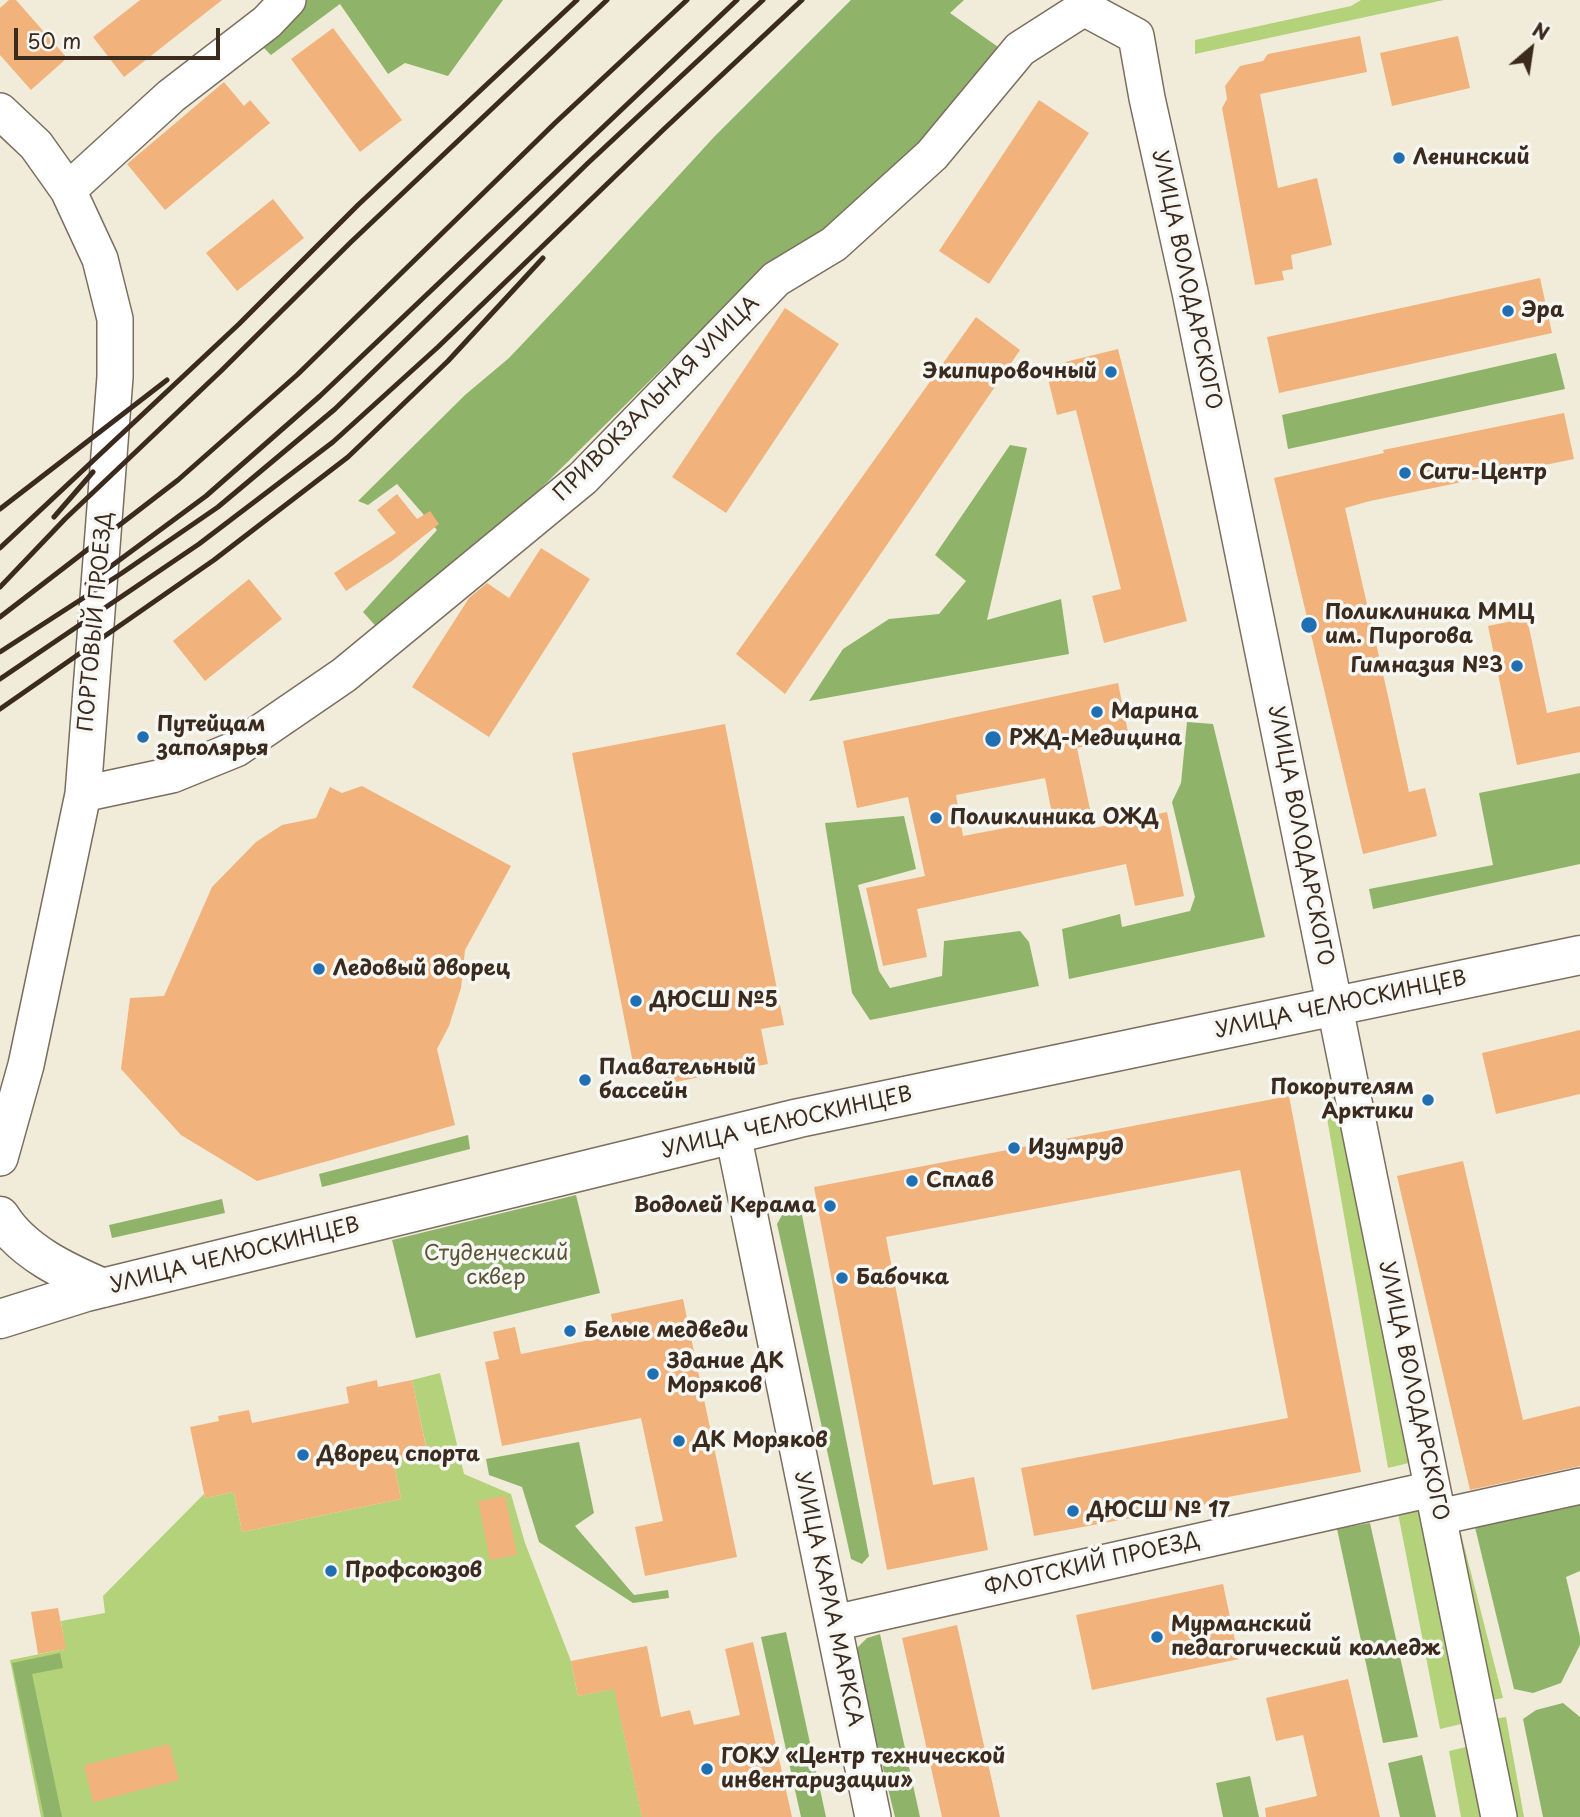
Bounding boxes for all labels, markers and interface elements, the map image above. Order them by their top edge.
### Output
scale bar [18,14,224,58]
north arrow [1496,14,1566,84]
text: N [1528,15,1555,47]
text: 50 m [27,24,81,56]
place label: Ленинский [1413,145,1530,171]
street label: УЛИЦА ВОЛОДАРСКОГО [1146,148,1226,412]
marker: Ленинский [1391,150,1407,166]
street label: ПРИВОКЗАЛЬНАЯ УЛИЦА [549,291,765,507]
place label: Эра [1522,298,1564,324]
marker: Эра [1500,303,1516,319]
place label: Экипировочный [923,359,1097,385]
marker: Экипировочный [1103,364,1119,380]
place label: Сити-Центр [1419,460,1547,486]
marker: Сити-Центр [1397,465,1413,481]
street label: ПОРТОВЫЙ ПРОЕЗД [74,511,118,733]
place label: Поликлиника ММЦ им. Пирогова [1325,600,1534,650]
marker: Поликлиника ММЦ им. Пирогова [1299,615,1319,635]
place label: Гимназия №3 [1350,653,1503,679]
marker: Гимназия №3 [1509,658,1525,674]
place label: Марина [1111,699,1199,725]
marker: Марина [1089,704,1105,720]
street label: УЛИЦА ВОЛОДАРСКОГО [1262,704,1338,968]
place label: Путейцам заполярья [157,712,269,762]
place label: РЖД-Медицина [1009,726,1182,752]
marker: Путейцам заполярья [135,729,151,745]
marker: РЖД-Медицина [983,729,1003,749]
place label: Поликлиника ОЖД [950,805,1159,831]
marker: Поликлиника ОЖД [928,810,944,826]
place label: Ледовый дворец [333,956,510,982]
marker: Ледовый дворец [311,961,327,977]
street label: УЛИЦА ЧЕЛЮСКИНЦЕВ [1213,966,1469,1044]
place label: ДЮСШ №5 [650,988,778,1014]
marker: ДЮСШ №5 [628,993,644,1009]
place label: Плавательный бассейн [599,1055,756,1105]
marker: Плавательный бассейн [577,1072,593,1088]
place label: Покорителям Арктики [1270,1075,1414,1125]
street label: УЛИЦА ЧЕЛЮСКИНЦЕВ [659,1082,915,1164]
marker: Покорителям Арктики [1420,1092,1436,1108]
place label: Изумруд [1028,1135,1124,1161]
marker: Изумруд [1006,1140,1022,1156]
place label: Сплав [926,1168,994,1194]
marker: Сплав [904,1173,920,1189]
place label: Водолей Керама [633,1193,816,1219]
marker: Водолей Керама [822,1198,838,1214]
street label: УЛИЦА ЧЕЛЮСКИНЦЕВ [108,1213,362,1299]
park label: Студенческий сквер [424,1241,568,1291]
street label: УЛИЦА ВОЛОДАРСКОГО [1373,1259,1453,1523]
place label: Бабочка [856,1265,949,1291]
marker: Бабочка [834,1270,850,1286]
place label: Белые медведи [584,1318,749,1344]
marker: Белые медведи [562,1323,578,1339]
place label: Здание ДК Моряков [667,1349,784,1399]
marker: Здание ДК Моряков [645,1366,661,1382]
place label: ДК Моряков [693,1428,828,1454]
marker: ДК Моряков [671,1433,687,1449]
place label: Дворец спорта [317,1442,480,1468]
marker: Дворец спорта [295,1447,311,1463]
street label: УЛИЦА КАРЛА МАРКСА [789,1469,867,1729]
place label: ДЮСШ № 17 [1087,1498,1230,1524]
marker: ДЮСШ № 17 [1065,1503,1081,1519]
street label: ФЛОТСКИЙ ПРОЕЗД [982,1528,1202,1602]
place label: Профсоюзов [345,1558,482,1584]
marker: Профсоюзов [323,1563,339,1579]
place label: Мурманский педагогический колледж [1171,1612,1440,1662]
marker: Мурманский педагогический колледж [1149,1629,1165,1645]
place label: ГОКУ «Центр технической инвентаризации» [721,1744,1005,1794]
marker: ГОКУ «Центр технической инвентаризации» [699,1761,715,1777]

